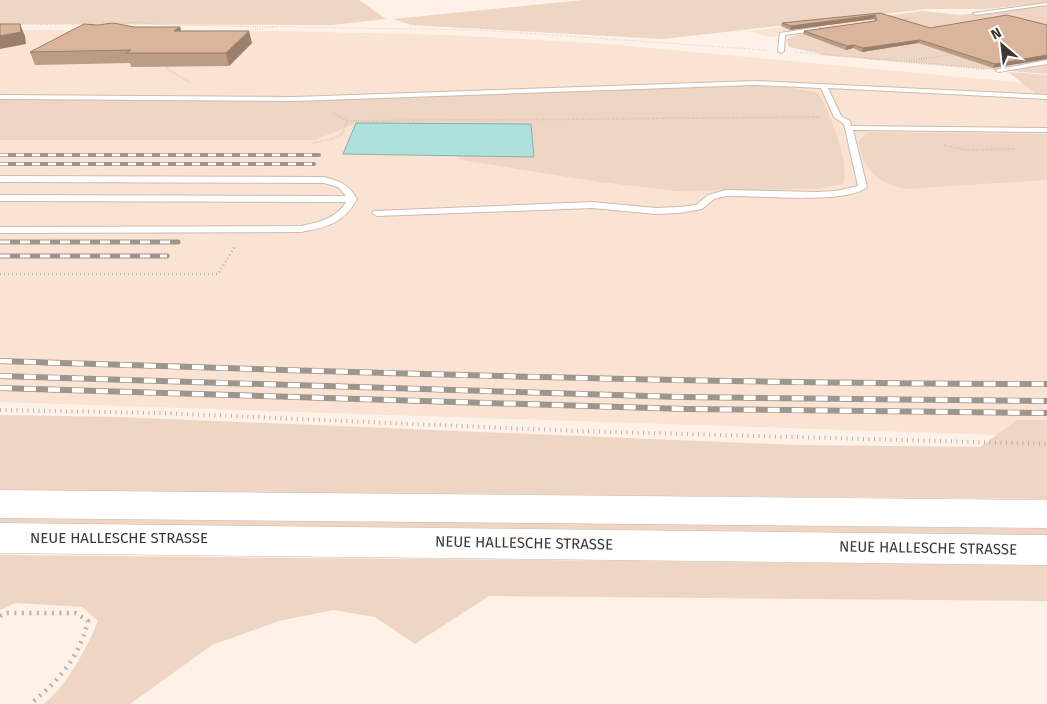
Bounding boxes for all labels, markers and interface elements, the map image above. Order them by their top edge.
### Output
north arrow [977,20,1027,70]
text: N [988,24,1004,44]
street label: NEUE HALLESCHE STRASSE [30,529,208,547]
street label: NEUE HALLESCHE STRASSE [435,532,613,554]
street label: NEUE HALLESCHE STRASSE [839,537,1017,559]

